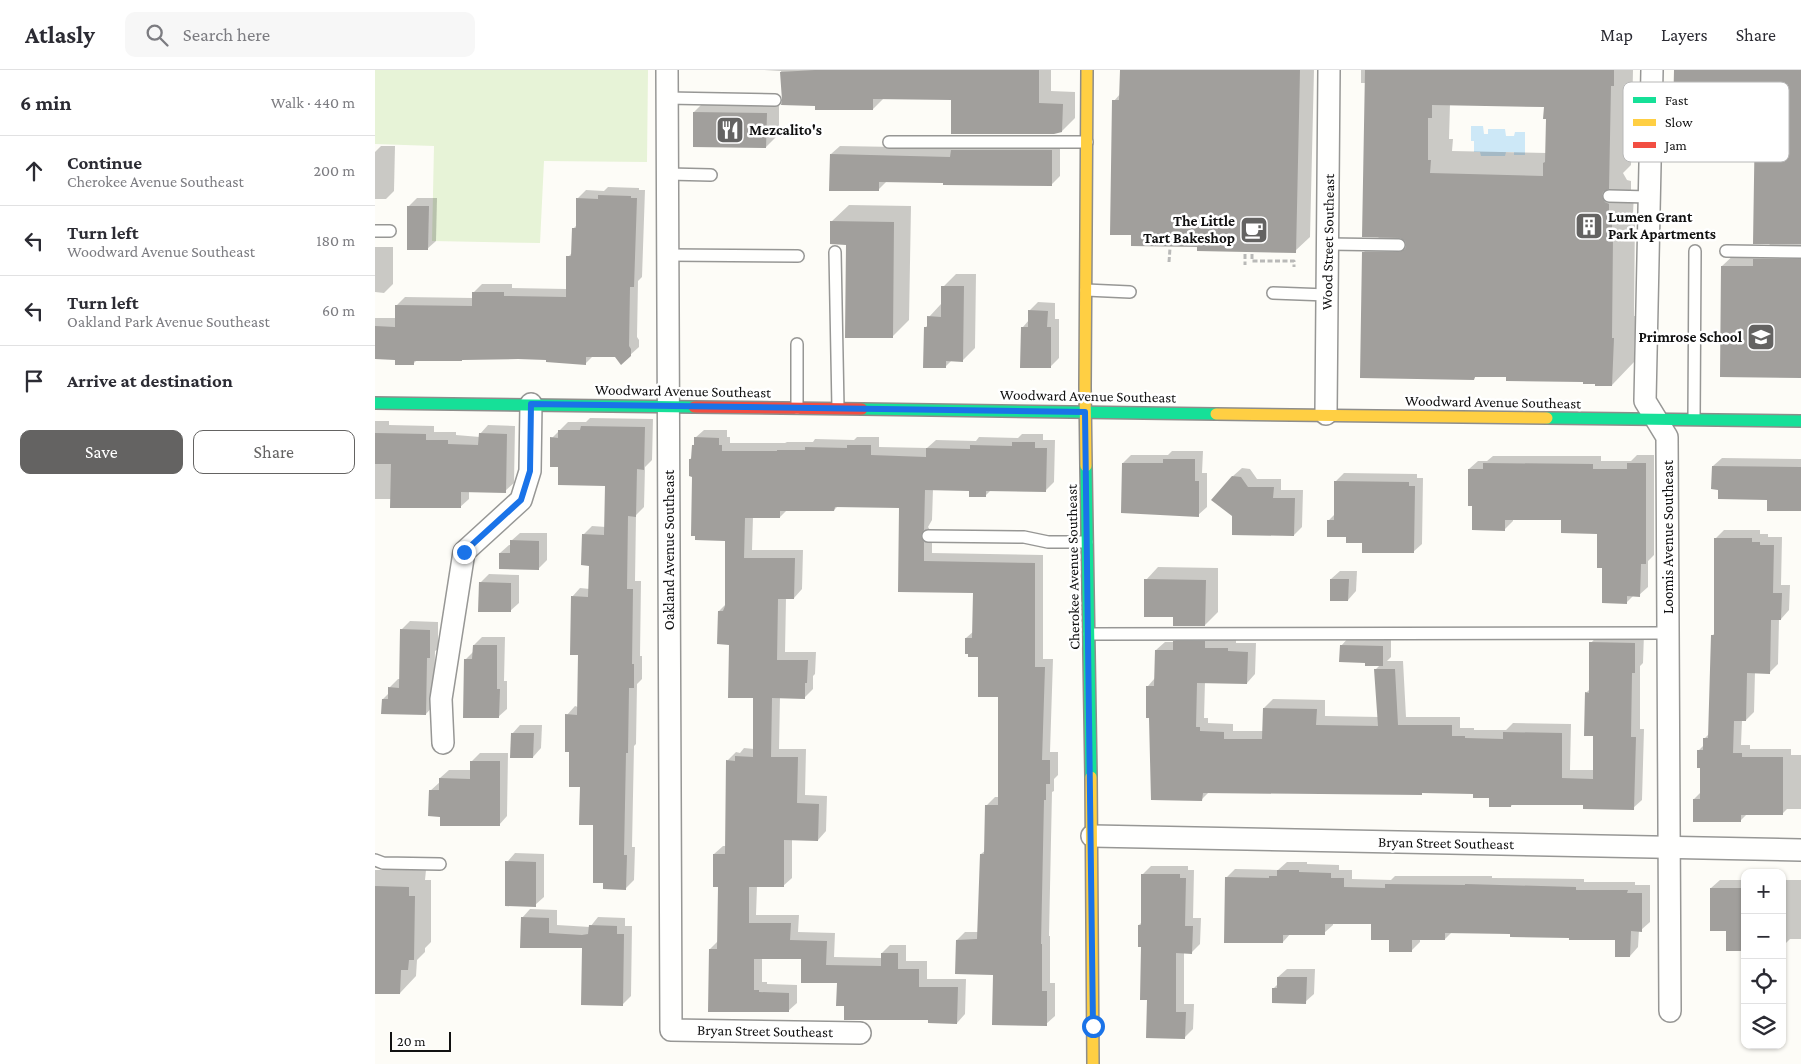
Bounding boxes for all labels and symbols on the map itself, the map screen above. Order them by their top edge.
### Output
legend [1623,82,1789,162]
text: Fast [1665,92,1689,108]
text: Slow [1665,114,1693,130]
restaurant icon: Mezcalito's [715,115,745,145]
place label: Mezcalito's [749,122,822,138]
text: Jam [1663,137,1687,153]
street label: Wood Street Southeast [1319,173,1337,310]
place label: Lumen Grant Park Apartments [1608,209,1716,242]
building icon: Lumen Grant Park Apartments [1574,211,1604,241]
place label: The Little Tart Bakeshop [1143,213,1235,246]
cafe icon: The Little Tart Bakeshop [1239,215,1269,245]
school or university icon: Primrose School [1746,322,1776,352]
place label: Primrose School [1638,329,1743,345]
street label: Woodward Avenue Southeast [595,381,772,401]
street label: Woodward Avenue Southeast [1000,386,1177,406]
street label: Woodward Avenue Southeast [1405,392,1582,412]
street label: Loomis Avenue Southeast [1660,459,1676,614]
street label: Oakland Avenue Southeast [661,469,677,630]
street label: Cherokee Avenue Southeast [1064,483,1082,650]
route end [453,541,476,564]
street label: Bryan Street Southeast [1378,834,1515,853]
route start [1082,1015,1105,1038]
street label: Bryan Street Southeast [697,1022,834,1041]
scale bar [390,1029,451,1052]

